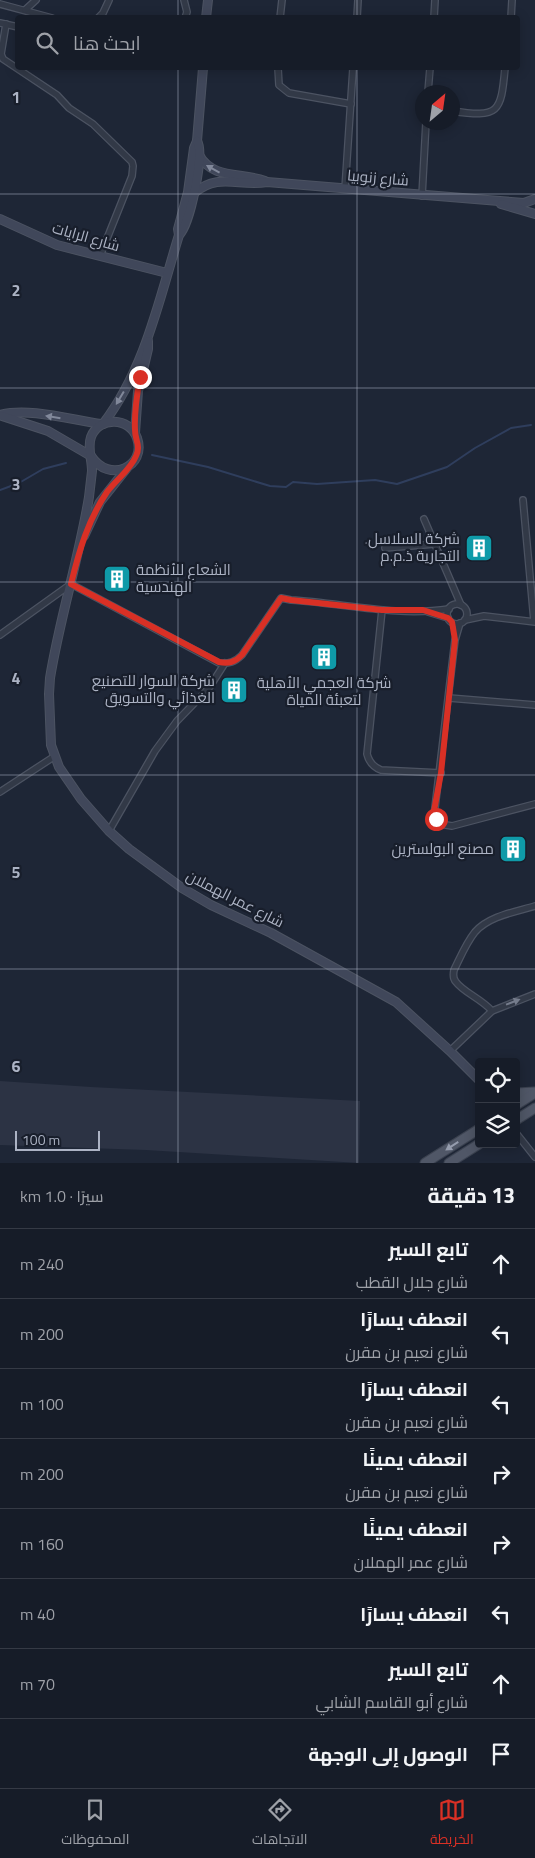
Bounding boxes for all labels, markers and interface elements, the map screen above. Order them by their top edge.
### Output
search box [15,15,520,70]
text: ابحث هنا [73,28,141,57]
icon: search [33,29,61,57]
text: 1 [12,85,20,109]
north arrow [415,85,460,130]
street label: شارع زنوبيا [346,163,410,192]
one-way arrow [206,165,221,173]
street label: شارع الرايات [50,216,123,257]
text: 2 [12,278,20,302]
route end [129,366,152,389]
one-way arrow [116,392,125,405]
one-way arrow [45,412,61,420]
text: 3 [12,472,20,496]
place label: .شركة السلاسل التجارية ذ.م.م [365,527,460,567]
building icon: .شركة السلاسل التجارية ذ.م.م [464,533,494,563]
place label: الشعاع للأنظمة الهندسية [136,558,231,598]
building icon: الشعاع للأنظمة الهندسية [102,564,132,594]
building icon: شركة العجمي الأهلية لتعبئة المياة [309,642,339,672]
text: 4 [12,666,21,690]
place label: شركة السوار للتصنيع الغذائي والتسويق [92,669,215,710]
place label: شركة العجمي الأهلية لتعبئة المياة [257,671,391,711]
building icon: شركة السوار للتصنيع الغذائي والتسويق [219,675,249,705]
route start [425,808,448,831]
building icon: مصنع البولسترين [498,834,528,864]
place label: مصنع البولسترين [392,837,494,860]
text: 5 [12,860,21,884]
street label: شارع عمر الهملان [182,864,288,933]
one-way arrow [506,998,521,1006]
text: 6 [12,1054,21,1078]
map controls [475,1058,520,1148]
button: locate [475,1058,520,1103]
button: layers [475,1103,520,1148]
scale bar [15,1128,100,1151]
text: 100 m [22,1129,60,1150]
one-way arrow [445,1141,458,1151]
text: 13 دقيقة [427,1179,515,1211]
text: سيرًا · 1.0 km [20,1184,104,1208]
text: تابع السير [388,1234,468,1263]
icon: ahead [487,1250,515,1278]
text: 240 m [20,1252,64,1276]
text: شارع جلال القطب [356,1270,468,1294]
text: انعطف يسارًا [360,1304,468,1333]
icon: left [487,1320,515,1348]
text: 200 m [20,1322,64,1346]
text: شارع نعيم بن مقرن [345,1340,468,1364]
text: انعطف يسارًا [360,1374,468,1403]
icon: left [487,1390,515,1418]
text: 100 m [20,1392,64,1416]
text: شارع نعيم بن مقرن [345,1410,468,1434]
text: انعطف يمينًا [363,1444,468,1473]
icon: right [487,1460,515,1488]
text: 200 m [20,1462,64,1486]
text: شارع نعيم بن مقرن [345,1480,468,1504]
text: انعطف يمينًا [363,1514,468,1543]
icon: right [487,1530,515,1558]
text: 160 m [20,1532,64,1556]
text: شارع عمر الهملان [353,1550,468,1574]
text: انعطف يسارًا [360,1599,468,1628]
icon: left [487,1600,515,1628]
text: 40 m [20,1602,55,1626]
text: تابع السير [388,1654,468,1683]
icon: ahead [487,1670,515,1698]
text: 70 m [20,1672,55,1696]
text: شارع أبو القاسم الشابي [316,1690,468,1714]
text: الوصول إلى الوجهة [308,1739,468,1768]
icon: arrive [487,1740,515,1768]
tab: المحفوظات [61,1796,129,1852]
tab: الاتجاهات [252,1796,307,1852]
tab: الخريطة [430,1796,474,1852]

